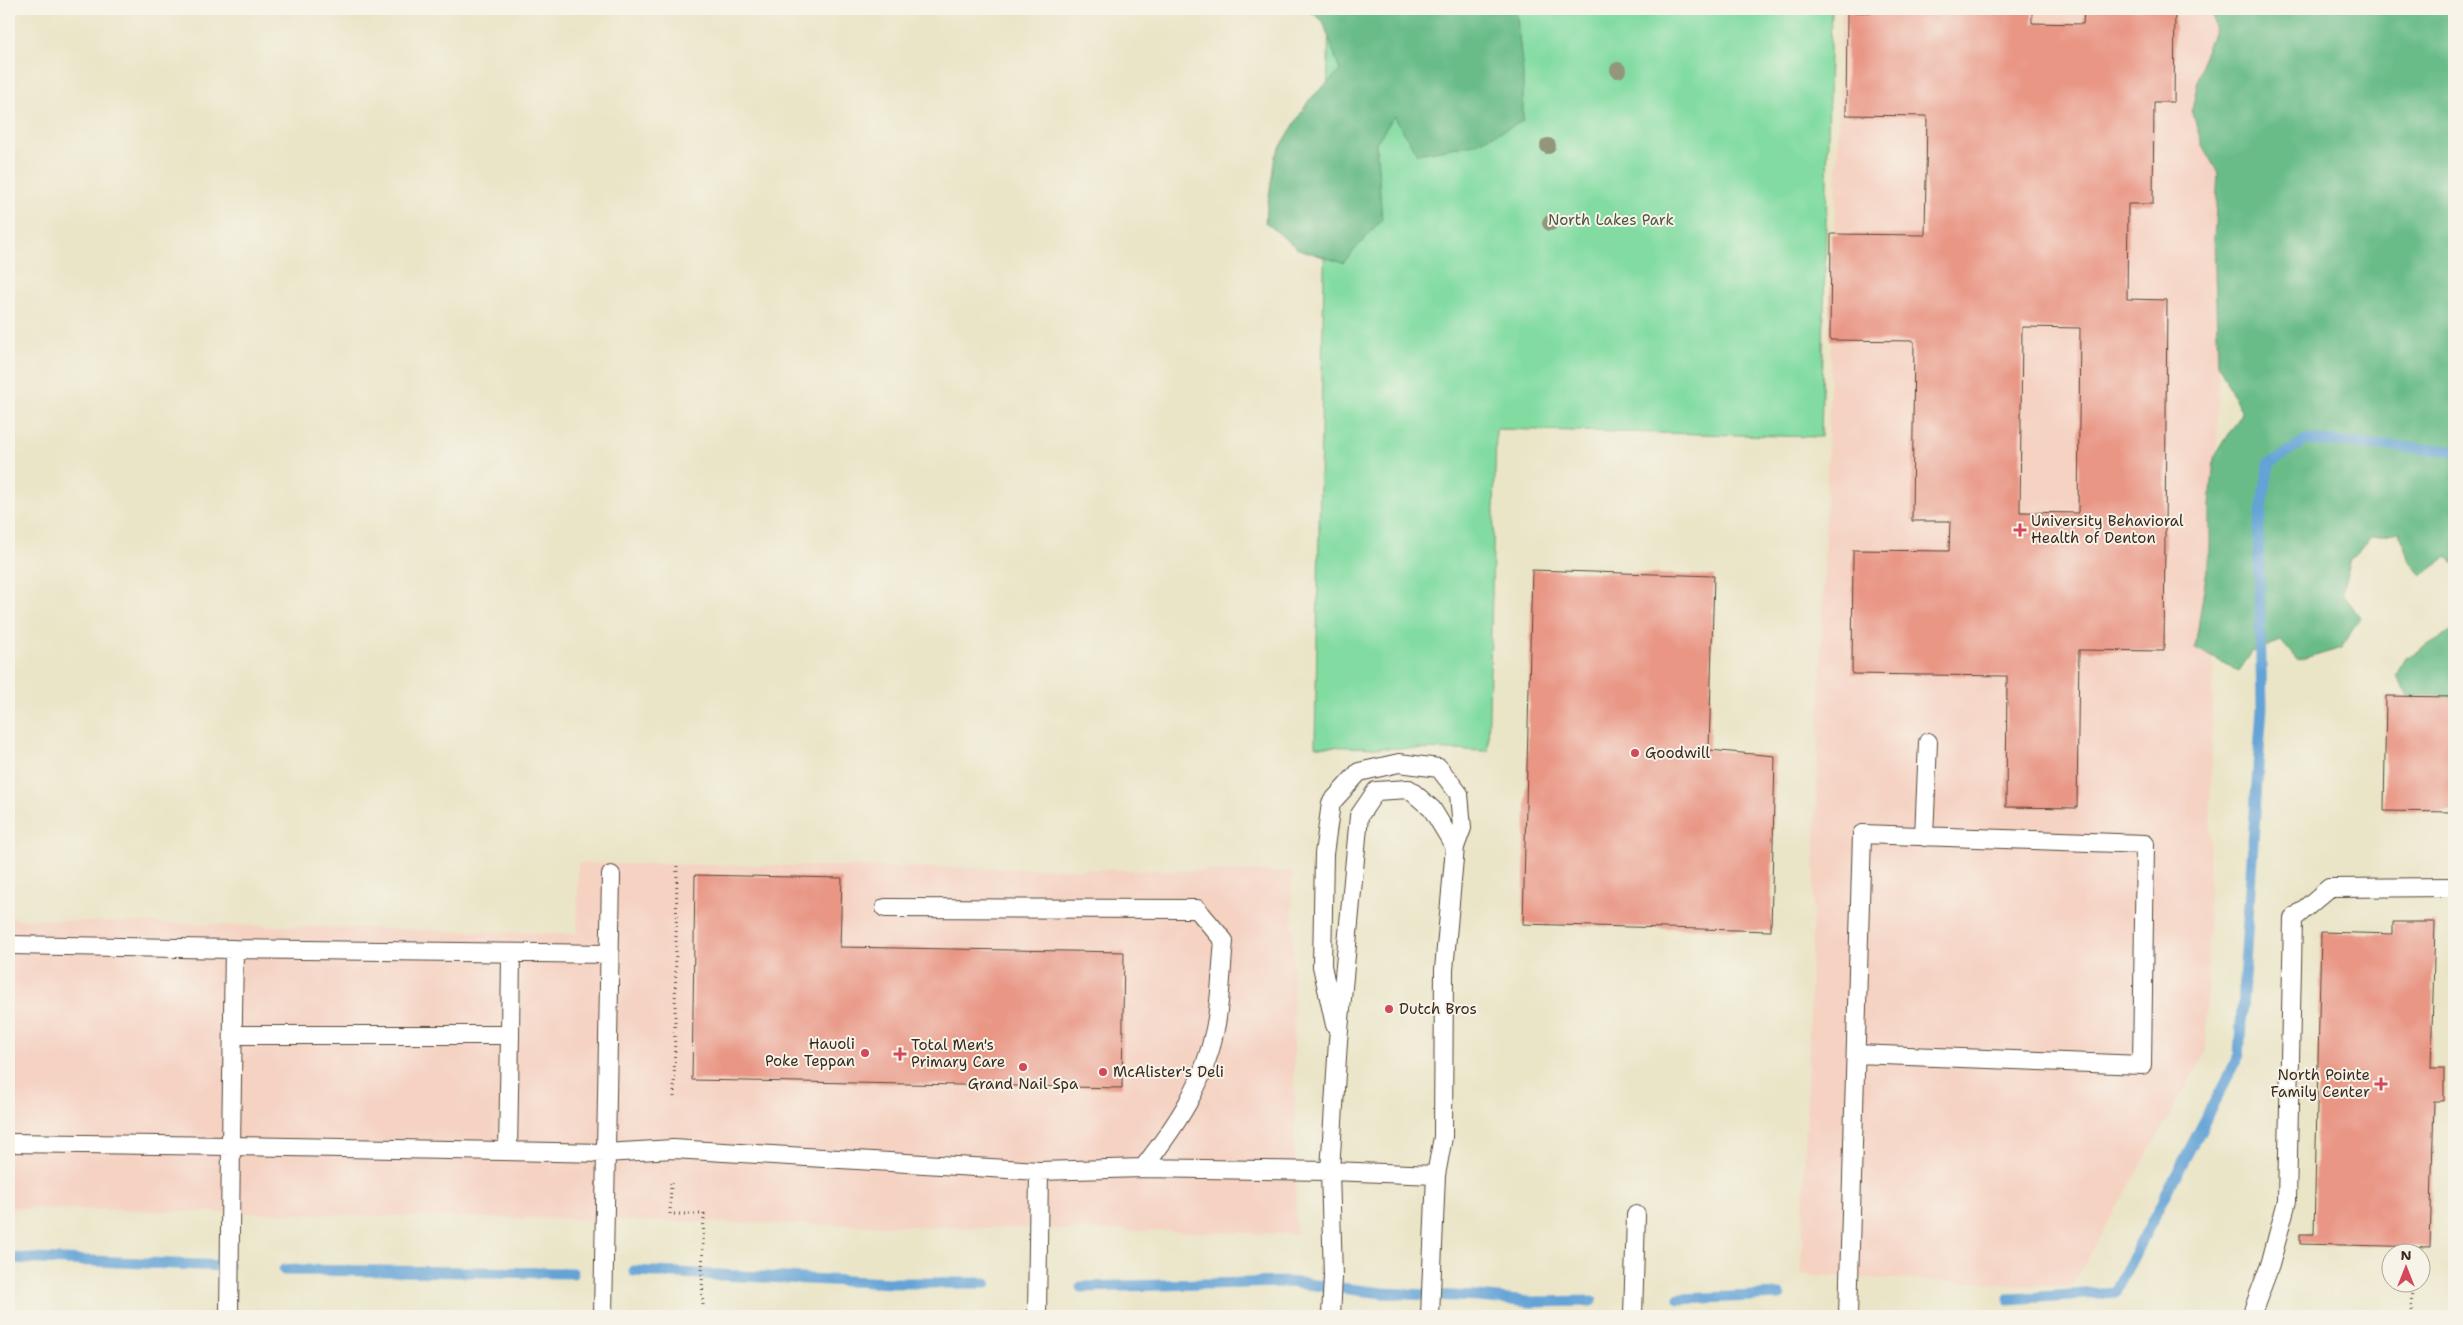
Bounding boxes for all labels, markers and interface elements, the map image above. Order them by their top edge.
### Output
park label: North Lakes Park [1548,210,1674,230]
place label: University Behavioral Health of Denton [2031,511,2184,548]
marker: University Behavioral Health of Denton [2013,523,2027,537]
place label: Goodwill [1645,743,1710,763]
marker: Goodwill [1629,747,1641,759]
place label: Dutch Bros [1399,999,1477,1019]
marker: Dutch Bros [1383,1003,1395,1015]
place label: Hauoli Poke Teppan [765,1034,855,1071]
place label: Total Men's Primary Care [911,1035,1005,1072]
marker: Hauoli Poke Teppan [859,1047,871,1059]
marker: Total Men's Primary Care [893,1047,907,1061]
marker: Grand Nail Spa [1017,1061,1029,1073]
place label: McAlister's Deli [1113,1062,1224,1082]
place label: North Pointe Family Center [2270,1065,2370,1102]
marker: McAlister's Deli [1097,1066,1109,1078]
place label: Grand Nail Spa [968,1074,1079,1094]
marker: North Pointe Family Center [2374,1077,2388,1091]
north arrow [2380,1242,2430,1292]
text: N [2400,1246,2412,1264]

